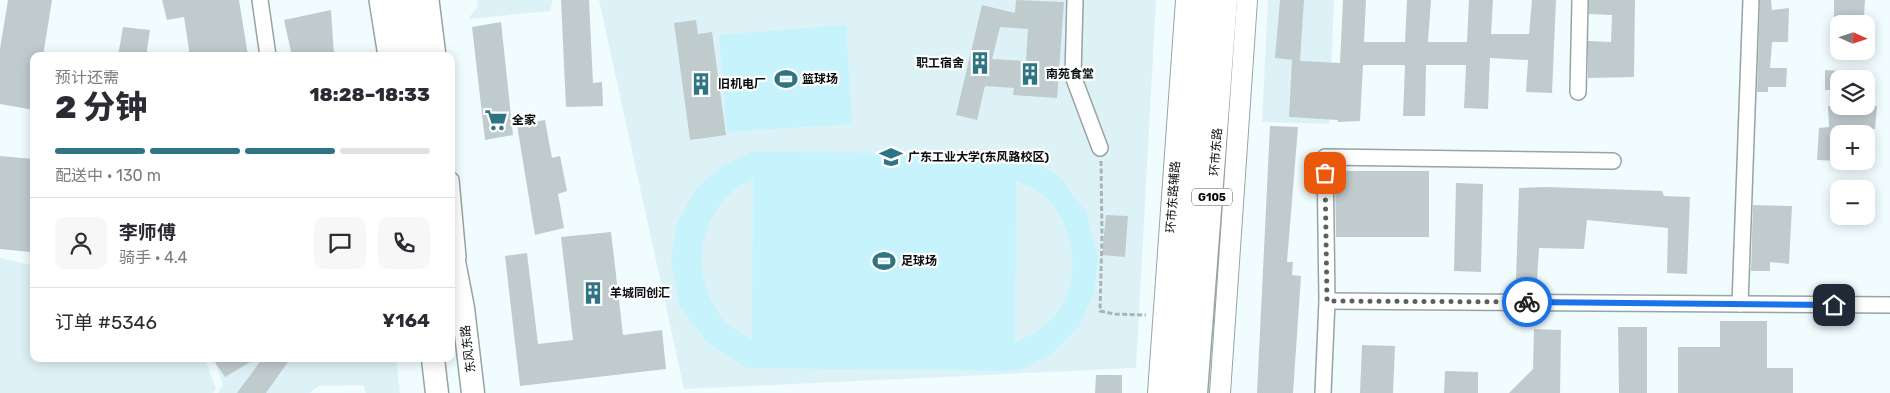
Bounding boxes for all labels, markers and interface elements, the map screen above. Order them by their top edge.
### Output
north arrow [1830,15,1875,60]
map controls [1830,15,1875,225]
building icon: 职工宿舍 [967,50,993,76]
place label: 职工宿舍 [916,56,964,70]
building icon: 南苑食堂 [1017,61,1043,87]
sports icon: 篮球场 [773,66,799,92]
place label: 南苑食堂 [1046,67,1094,81]
text: 预计还需 [55,68,119,87]
button: layers [1830,70,1875,115]
building icon: 旧机电厂 [688,71,714,97]
place label: 篮球场 [802,72,838,86]
place label: 旧机电厂 [718,77,766,91]
text: 18:28–18:33 [310,83,430,106]
text: 2 分钟 [55,88,147,126]
supermarket icon: 全家 [483,107,509,133]
place label: 全家 [512,113,536,127]
button: + [1830,125,1875,170]
street label: 环市东路 [1207,128,1225,176]
school or university icon: 广东工业大学(东风路校区) [878,144,904,170]
place label: 广东工业大学(东风路校区) [908,150,1050,164]
pin [1304,152,1346,194]
icon: bag [1311,159,1339,187]
street label: 环市东路辅路 [1164,161,1182,233]
text: 配送中 · 130 m [55,166,161,185]
button: − [1830,180,1875,225]
road number: G105 [1192,188,1232,206]
button: person [55,217,107,269]
button: chat [314,217,366,269]
button: phone [378,217,430,269]
text: 李师傅 [119,221,176,244]
text: 骑手 · 4.4 [119,248,188,267]
sports icon: 足球场 [871,248,897,274]
place label: 足球场 [901,254,937,268]
courier [1502,277,1552,327]
building icon: 羊城同创汇 [580,280,606,306]
pin [1813,284,1855,326]
place label: 羊城同创汇 [610,286,670,300]
icon: bike [1513,288,1541,316]
icon: home [1820,291,1848,319]
text: ¥164 [382,309,430,332]
text: 订单 #5346 [55,311,157,334]
street label: 东风东路 [458,324,478,374]

